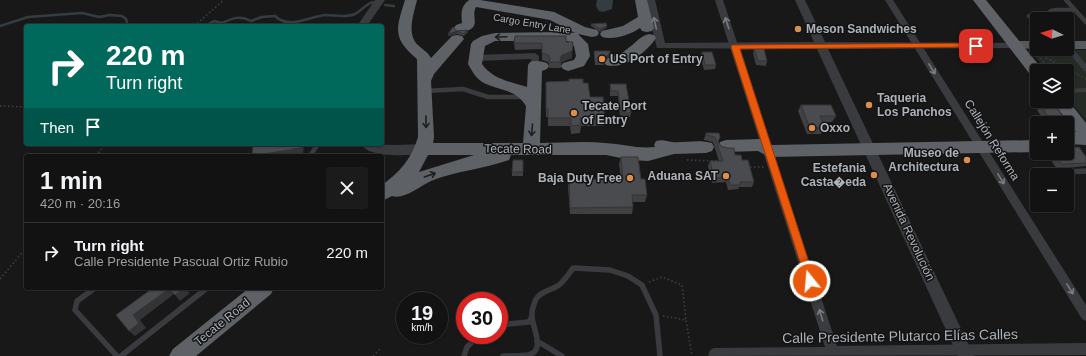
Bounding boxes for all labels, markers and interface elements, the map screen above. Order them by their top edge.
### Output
street label: Cargo Entry Lane [492,11,572,36]
north arrow [1030,12,1074,56]
map controls [1030,12,1074,212]
one-way arrow [651,17,659,30]
one-way arrow [723,18,731,30]
place label: Meson Sandwiches [806,22,917,36]
marker: Meson Sandwiches [793,24,803,34]
pin [959,29,993,63]
one-way arrow [495,33,508,41]
icon: arrive [965,35,987,57]
icon: right [40,40,92,92]
text: 220 m [106,40,185,71]
place label: US Port of Entry [610,52,703,66]
marker: US Port of Entry [597,54,607,64]
one-way arrow [929,63,937,75]
button: layers [1030,64,1074,108]
text: Turn right [106,73,182,93]
place label: Taqueria Los Panchos [877,91,952,119]
street label: Callejón Reforma [961,97,1023,183]
place label: Tecate Port of Entry [582,99,646,127]
marker: Taqueria Los Panchos [864,100,874,110]
marker: Tecate Port of Entry [569,108,579,118]
one-way arrow [422,115,430,128]
icon: arrive [82,116,104,138]
button: + [1030,116,1074,160]
text: Then [40,119,74,136]
place label: Oxxo [820,121,850,135]
one-way arrow [528,123,536,136]
marker: Oxxo [807,123,817,133]
street label: Tecate Road [484,141,552,157]
place label: Museo de Architectura [888,146,959,174]
marker: Museo de Architectura [962,155,972,165]
place label: Estefania Casta�eda [801,161,866,189]
text: 1 min [40,167,103,194]
button: close [326,167,368,209]
button: − [1030,168,1074,212]
place label: Aduana SAT [648,169,719,183]
marker: Estefania Casta�eda [869,170,879,180]
one-way arrow [423,171,435,179]
place label: Baja Duty Free [538,171,622,185]
marker: Aduana SAT [721,171,731,181]
marker: Baja Duty Free [625,173,635,183]
one-way arrow [997,173,1005,184]
street label: Avenida Revolución [880,181,938,283]
text: 420 m · 20:16 [40,196,120,211]
text: Turn right [74,237,144,254]
icon: right [40,242,62,264]
text: 220 m [326,244,368,261]
text: Calle Presidente Pascual Ortiz Rubio [74,254,288,269]
position arrow [789,260,831,302]
one-way arrow [1066,283,1074,294]
speed limit sign: 30 [456,292,508,344]
street label: Tecate Road [191,295,253,349]
text: 19 [411,302,433,324]
one-way arrow [817,309,824,322]
text: km/h [411,322,433,333]
street label: Calle Presidente Plutarco Elías Calles [782,326,1018,346]

